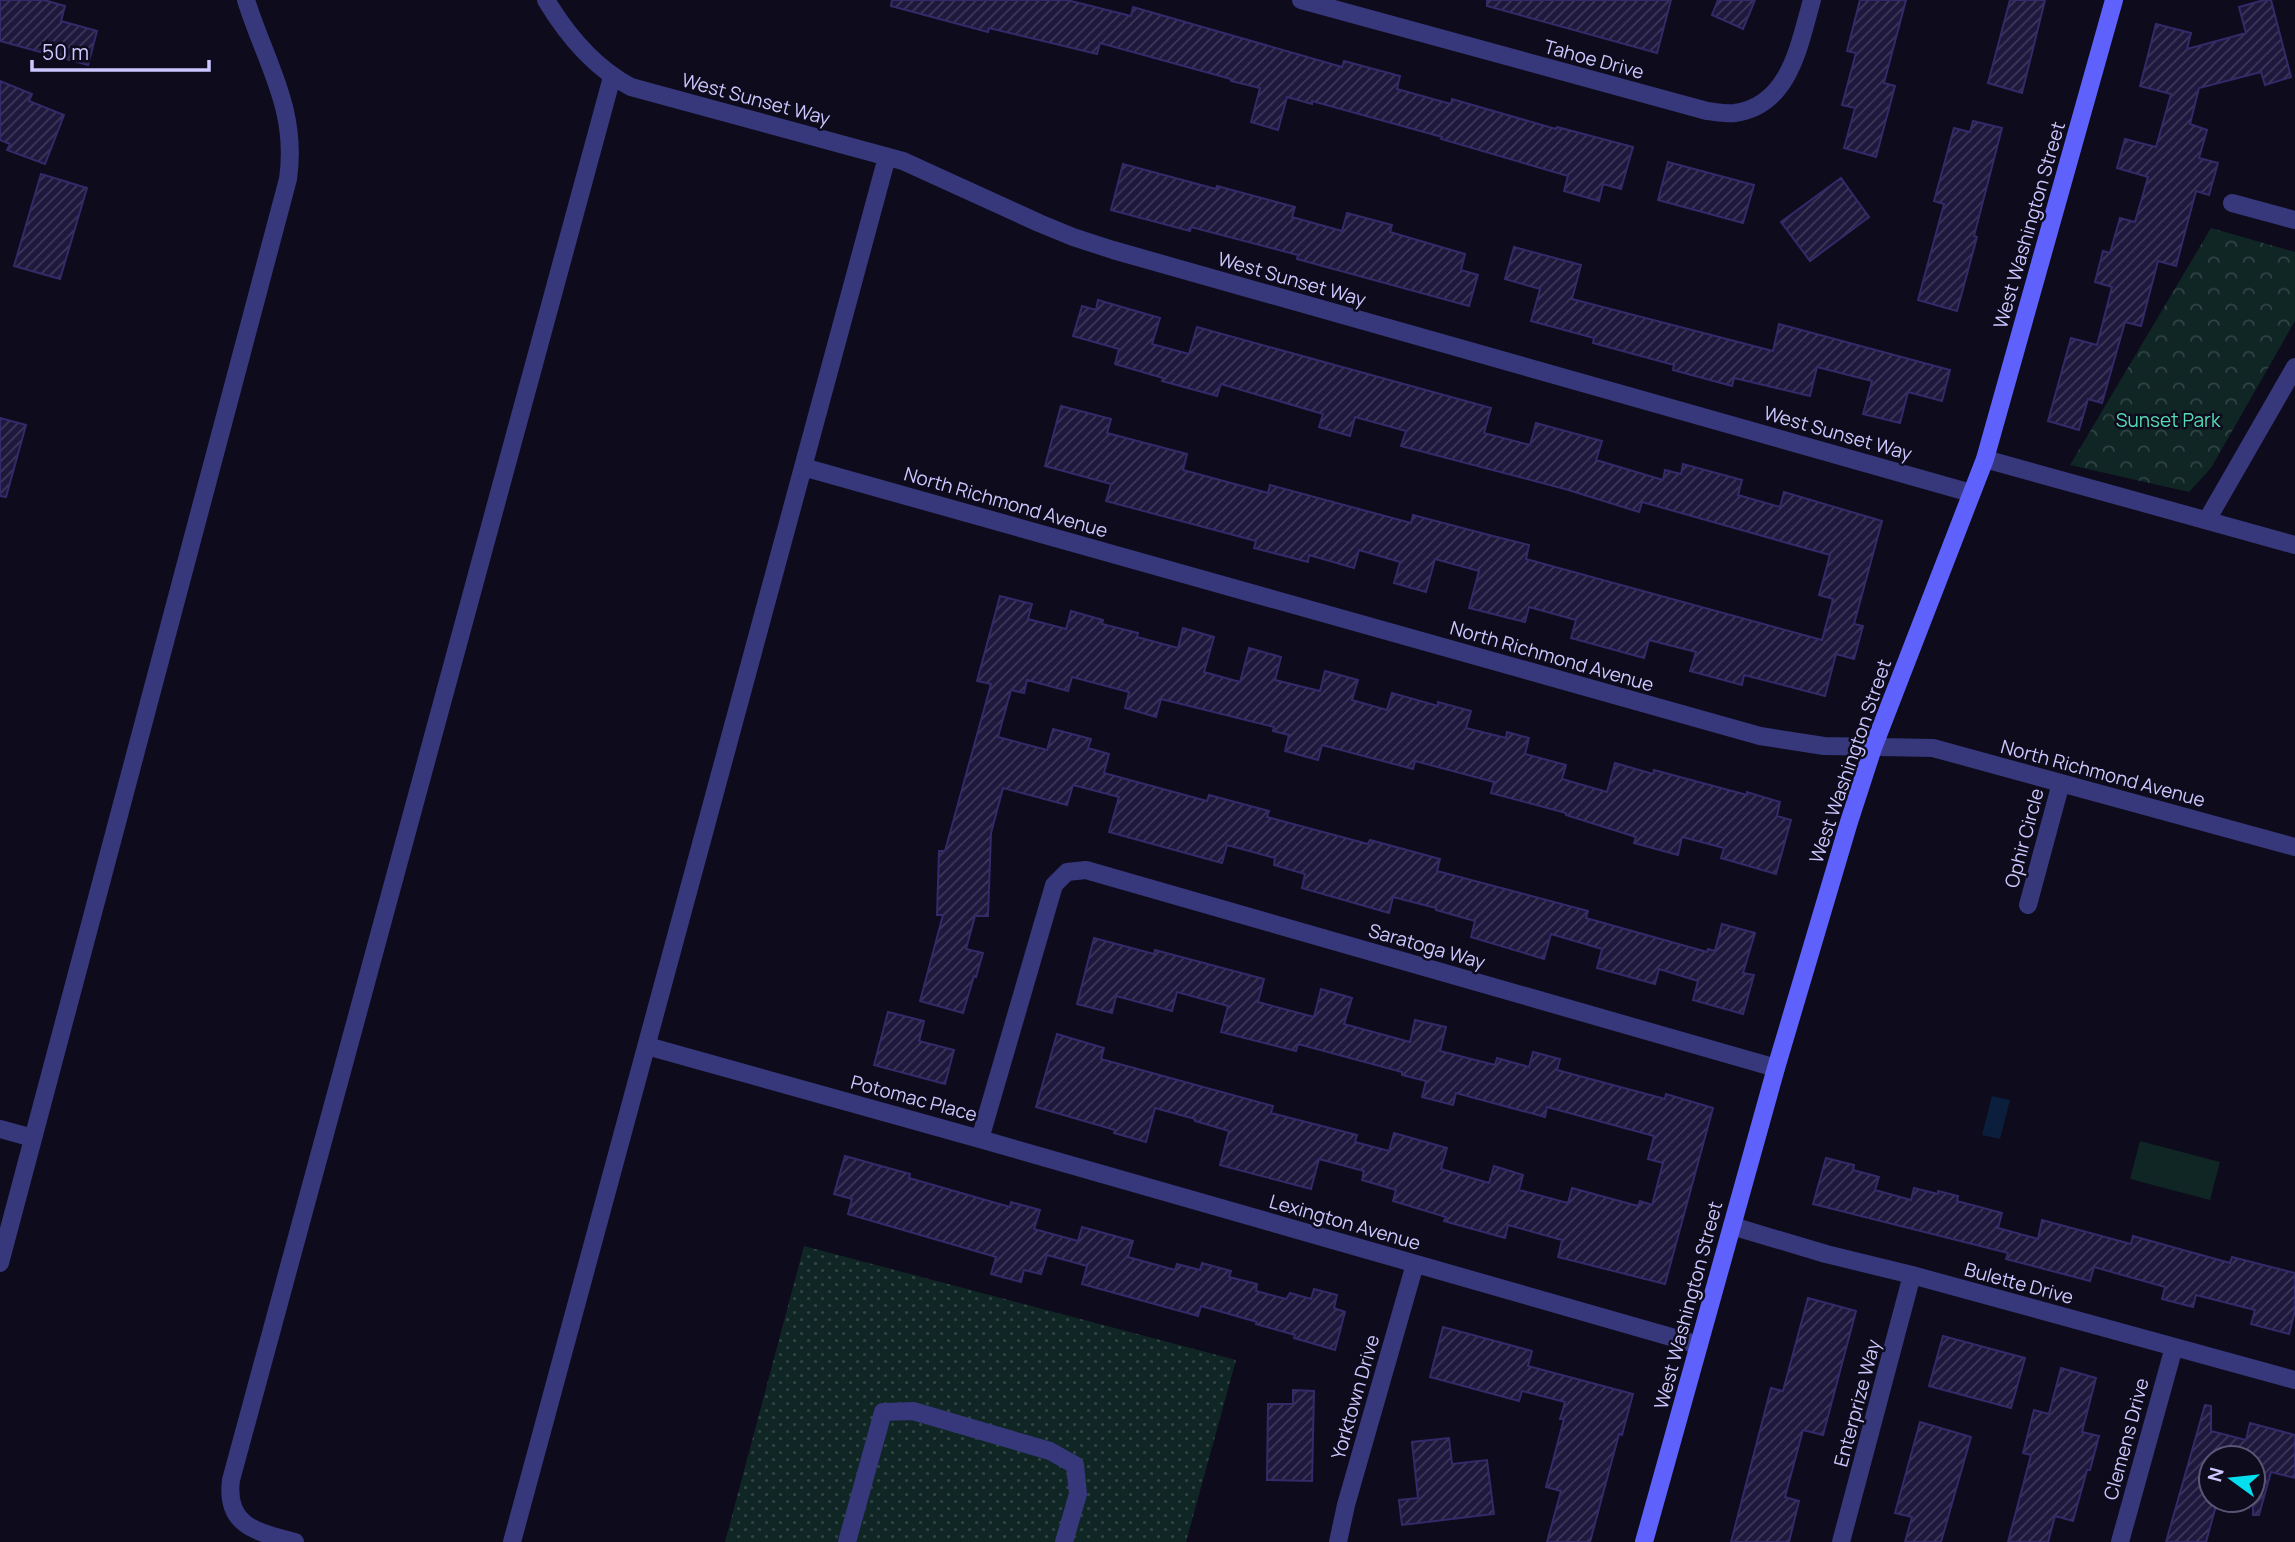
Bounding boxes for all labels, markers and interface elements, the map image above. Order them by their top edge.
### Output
scale bar [32,28,208,72]
street label: Tahoe Drive [1541,33,1647,85]
text: 50 m [42,38,89,66]
street label: West Sunset Way [679,67,833,131]
street label: West Washington Street [1987,118,2071,332]
street label: West Sunset Way [1215,245,1369,313]
street label: West Sunset Way [1761,399,1915,467]
park label: Sunset Park [2116,407,2221,433]
street label: North Richmond Avenue [901,460,1111,544]
street label: North Richmond Avenue [1447,614,1657,698]
street label: West Washington Street [1803,656,1897,866]
street label: North Richmond Avenue [1998,733,2208,813]
street label: Ophir Circle [1998,785,2050,891]
street label: Saratoga Way [1366,917,1488,975]
street label: Potomac Place [848,1069,980,1127]
street label: Lexington Avenue [1266,1188,1424,1256]
street label: West Washington Street [1648,1198,1728,1412]
street label: Bulette Drive [1962,1256,2076,1310]
street label: Yorktown Drive [1325,1332,1385,1462]
street label: Enterprize Way [1827,1336,1887,1470]
street label: Clemens Drive [2097,1375,2155,1503]
north arrow [2197,1444,2267,1514]
text: N [2201,1465,2230,1485]

